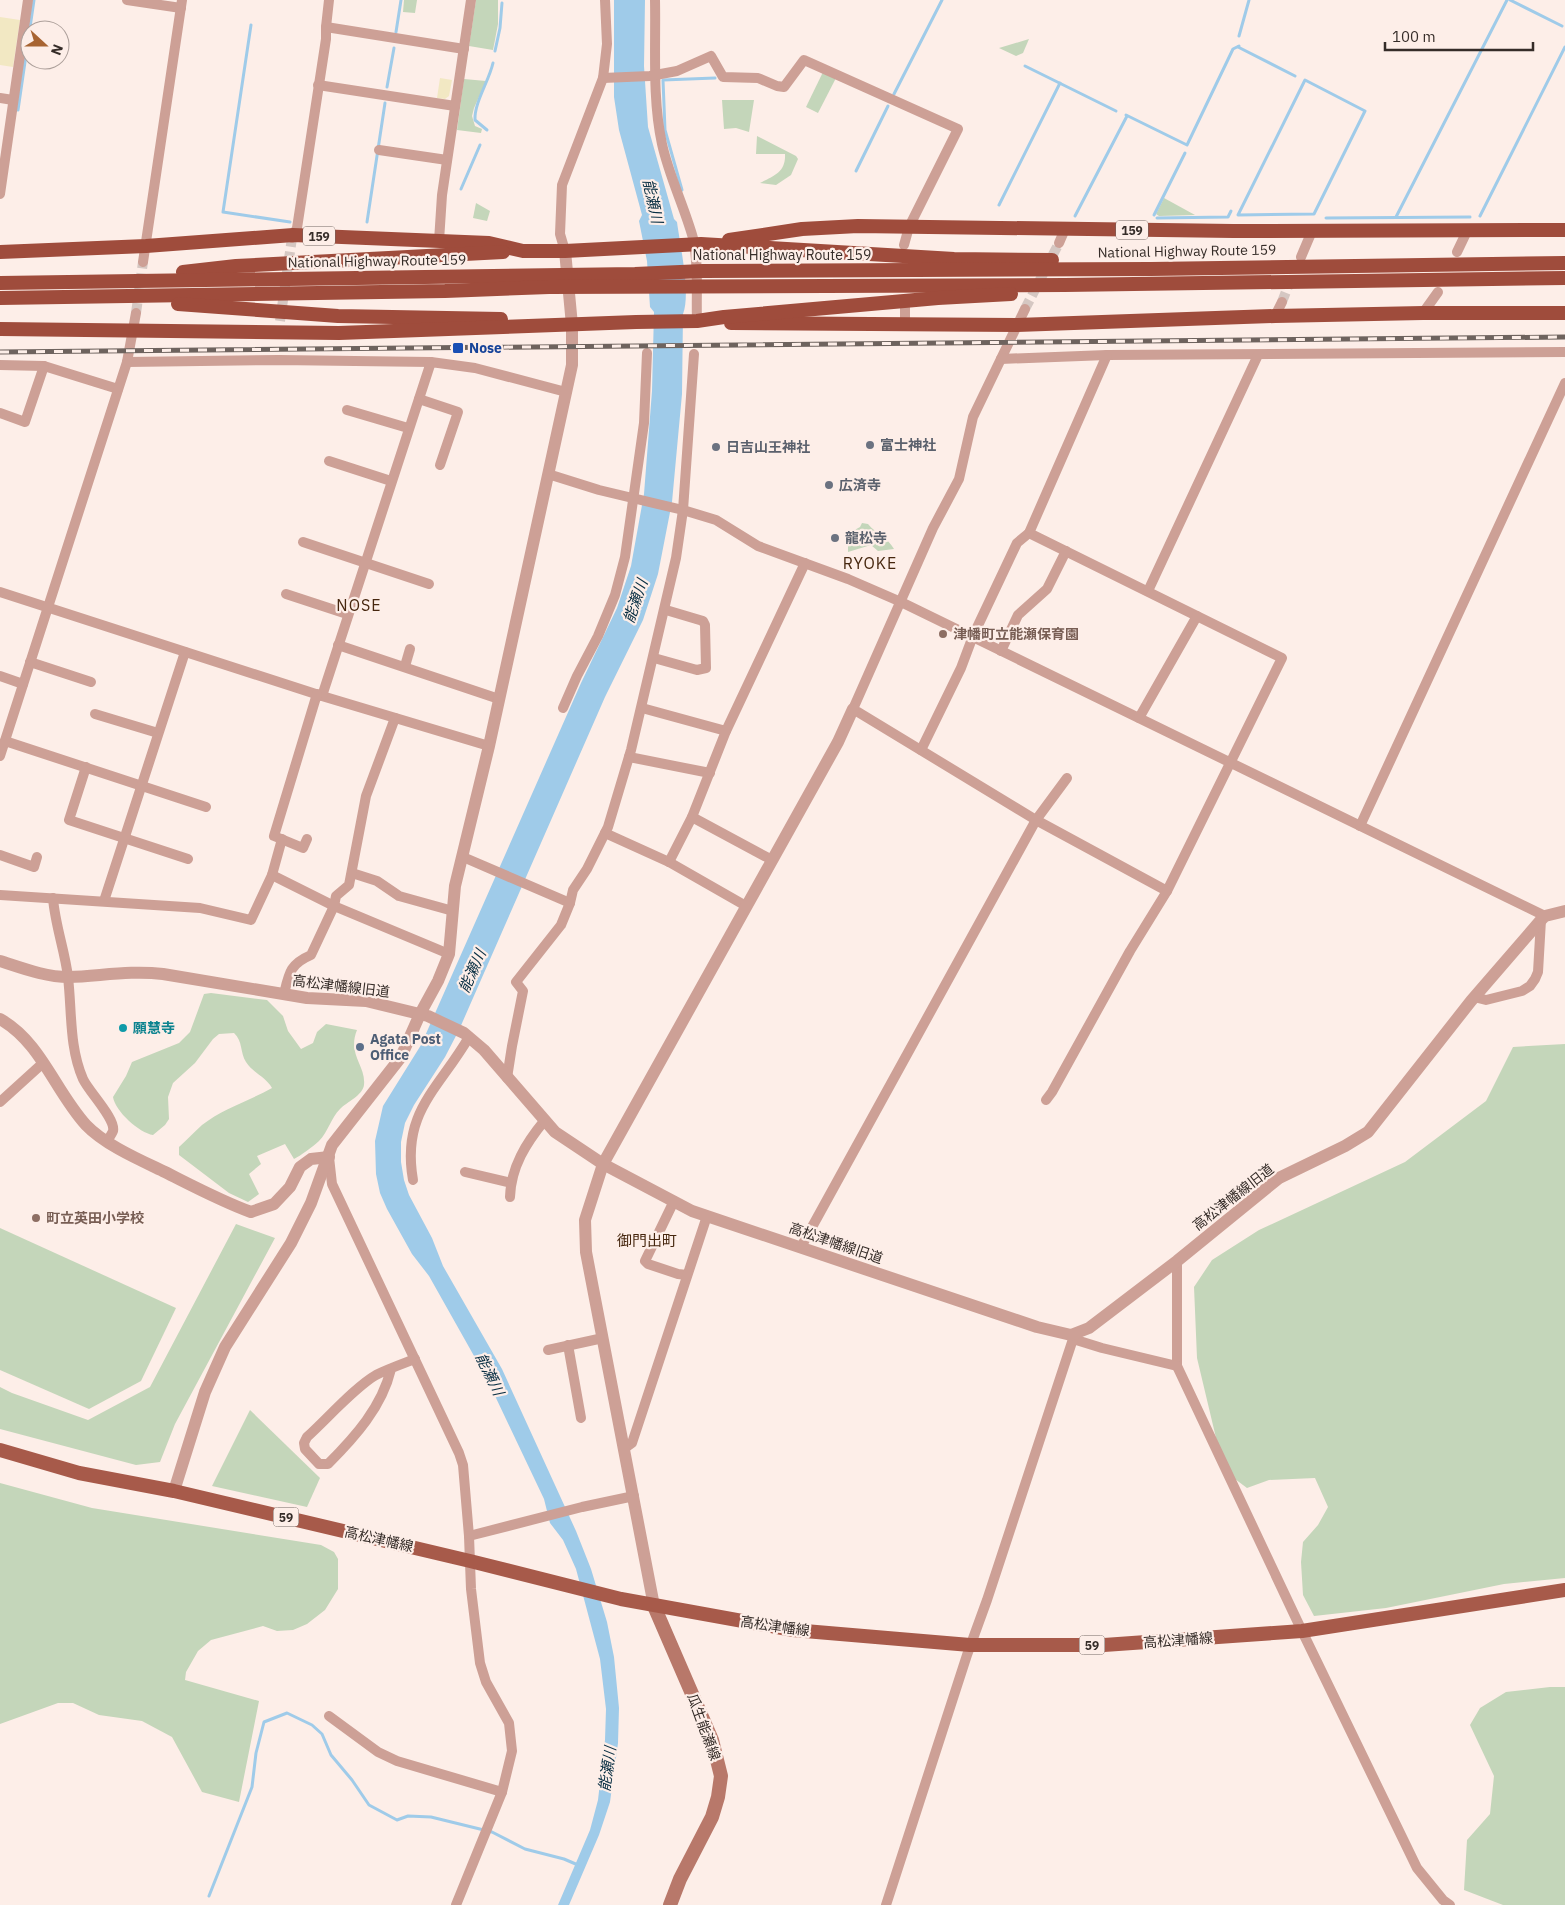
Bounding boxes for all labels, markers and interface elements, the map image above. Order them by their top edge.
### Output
north arrow [20,20,70,70]
scale bar [1385,20,1532,52]
text: 100 m [1392,27,1436,46]
text: N [47,42,67,58]
water label: 能瀬川 [639,177,667,227]
road number: 159 [1116,220,1148,240]
road number: 159 [303,227,335,246]
street label: National Highway Route 159 [1097,240,1277,262]
street label: National Highway Route 159 [693,246,871,264]
street label: National Highway Route 159 [287,250,467,272]
place label: Nose [469,339,502,357]
marker: Nose [451,341,465,355]
place label: 富士神社 [880,436,936,454]
place label: 日吉山王神社 [726,438,810,456]
marker: 富士神社 [864,439,876,451]
marker: 日吉山王神社 [710,441,722,453]
place label: 広済寺 [839,476,881,494]
marker: 広済寺 [823,479,835,491]
place label: 龍松寺 [845,529,887,547]
marker: 龍松寺 [829,532,841,544]
district label: RYOKE [843,553,897,573]
water label: 能瀬川 [619,575,652,625]
district label: NOSE [336,595,382,615]
place label: 津幡町立能瀬保育園 [953,625,1079,643]
marker: 津幡町立能瀬保育園 [937,628,949,640]
water label: 能瀬川 [454,945,491,995]
street label: 高松津幡線旧道 [291,971,391,1001]
place label: 願慧寺 [133,1019,175,1037]
marker: 願慧寺 [117,1022,129,1034]
place label: Agata Post Office [370,1030,441,1064]
marker: Agata Post Office [354,1041,366,1053]
street label: 高松津幡線旧道 [1189,1160,1277,1234]
place label: 町立英田小学校 [46,1209,144,1227]
marker: 町立英田小学校 [30,1212,42,1224]
street label: 高松津幡線旧道 [787,1219,885,1267]
district label: 御門出町 [617,1231,677,1250]
water label: 能瀬川 [472,1350,509,1400]
road number: 59 [274,1508,298,1526]
street label: 高松津幡線 [343,1522,415,1556]
street label: 高松津幡線 [739,1612,811,1640]
street label: 高松津幡線 [1142,1629,1214,1651]
road number: 59 [1080,1636,1104,1654]
street label: 瓜生能瀬線 [684,1691,724,1763]
water label: 能瀬川 [594,1743,620,1793]

